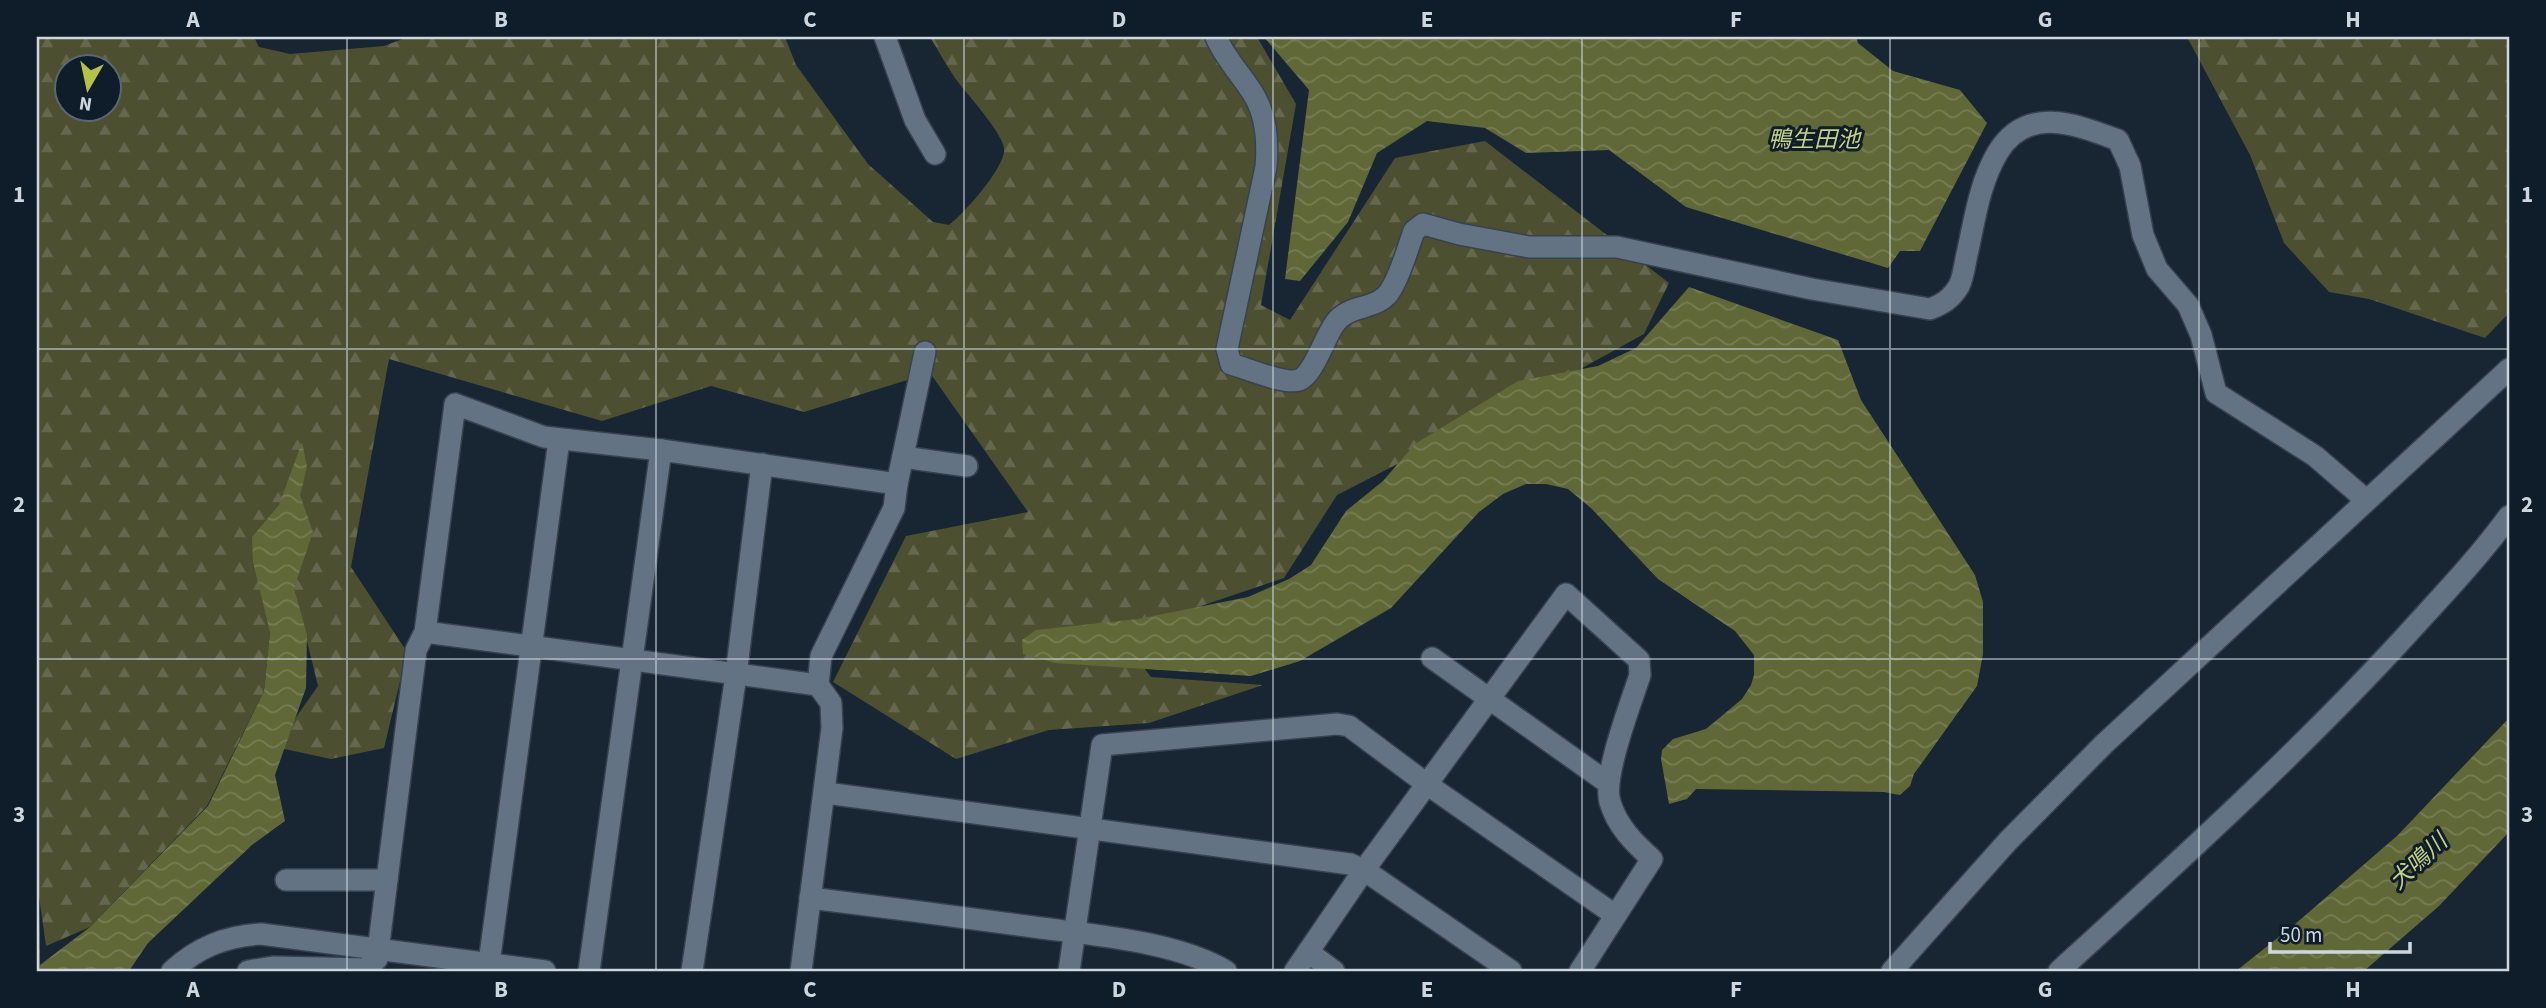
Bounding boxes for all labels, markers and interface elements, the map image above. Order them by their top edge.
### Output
text: A [185,3,200,36]
text: B [494,3,508,36]
text: C [803,3,817,36]
text: D [1112,3,1126,36]
text: E [1421,3,1433,36]
text: F [1730,3,1742,36]
text: G [2038,3,2052,36]
text: H [2345,3,2361,36]
north arrow [52,52,122,122]
text: N [77,89,94,118]
water label: 鴨生田池 [1768,123,1862,156]
text: 1 [13,178,25,211]
text: 1 [2521,178,2533,211]
text: 2 [13,488,25,521]
text: 2 [2521,488,2533,521]
text: 3 [13,798,25,831]
text: 3 [2521,798,2533,831]
water label: 犬鳴川 [2382,824,2457,897]
scale bar [2270,910,2410,954]
text: 50 m [2280,920,2322,950]
text: A [185,973,200,1006]
text: B [494,973,508,1006]
text: C [803,973,817,1006]
text: D [1112,973,1126,1006]
text: E [1421,973,1433,1006]
text: F [1730,973,1742,1006]
text: G [2038,973,2052,1006]
text: H [2345,973,2361,1006]

